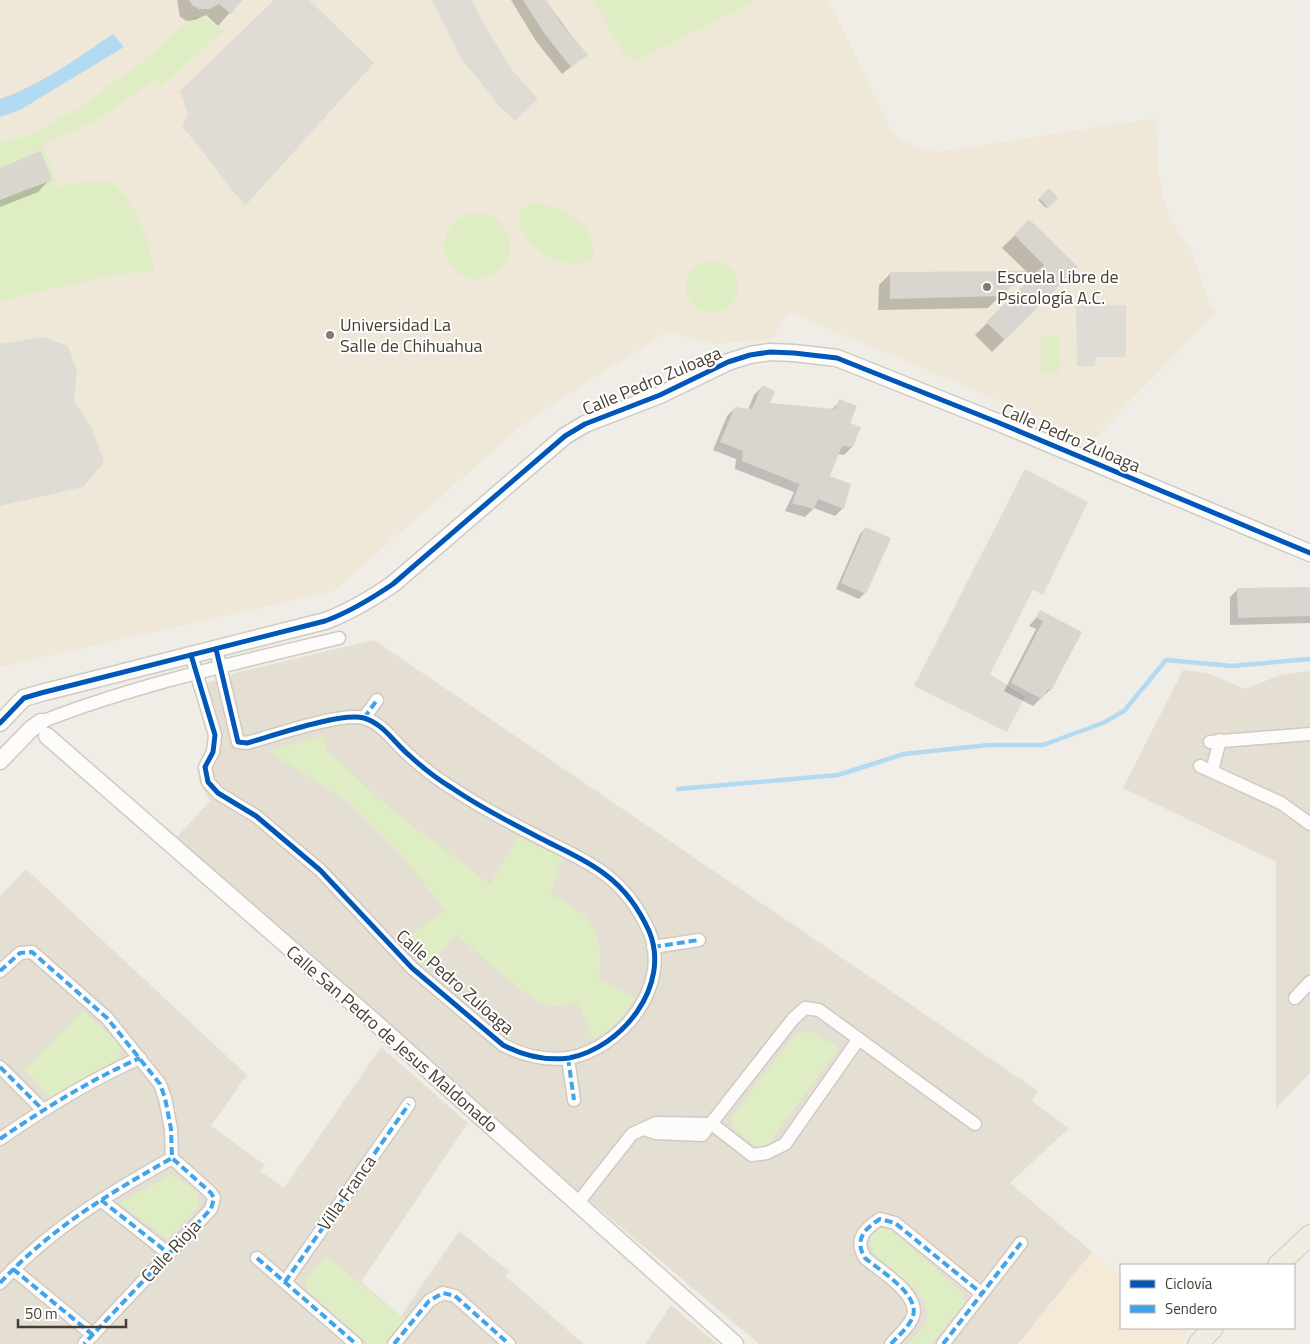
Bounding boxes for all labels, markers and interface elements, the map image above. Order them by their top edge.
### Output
place label: Escuela Libre de Psicología A.C. [997,263,1119,311]
marker: Escuela Libre de Psicología A.C. [981,281,993,293]
place label: Universidad La Salle de Chihuahua [340,311,483,359]
marker: Universidad La Salle de Chihuahua [324,329,336,341]
street label: Calle Pedro Zuloaga [578,339,726,422]
street label: Calle Pedro Zuloaga [997,396,1145,479]
street label: Calle Pedro Zuloaga [390,923,520,1041]
street label: Calle San Pedro de Jesus Maldonado [280,939,504,1138]
street label: Villa Franca [311,1150,382,1236]
street label: Calle Rioja [134,1213,207,1288]
legend [1120,1264,1295,1329]
text: Ciclovía [1165,1272,1213,1295]
scale bar [18,1296,125,1328]
text: Sendero [1165,1297,1217,1320]
text: 50 m [25,1302,58,1325]

